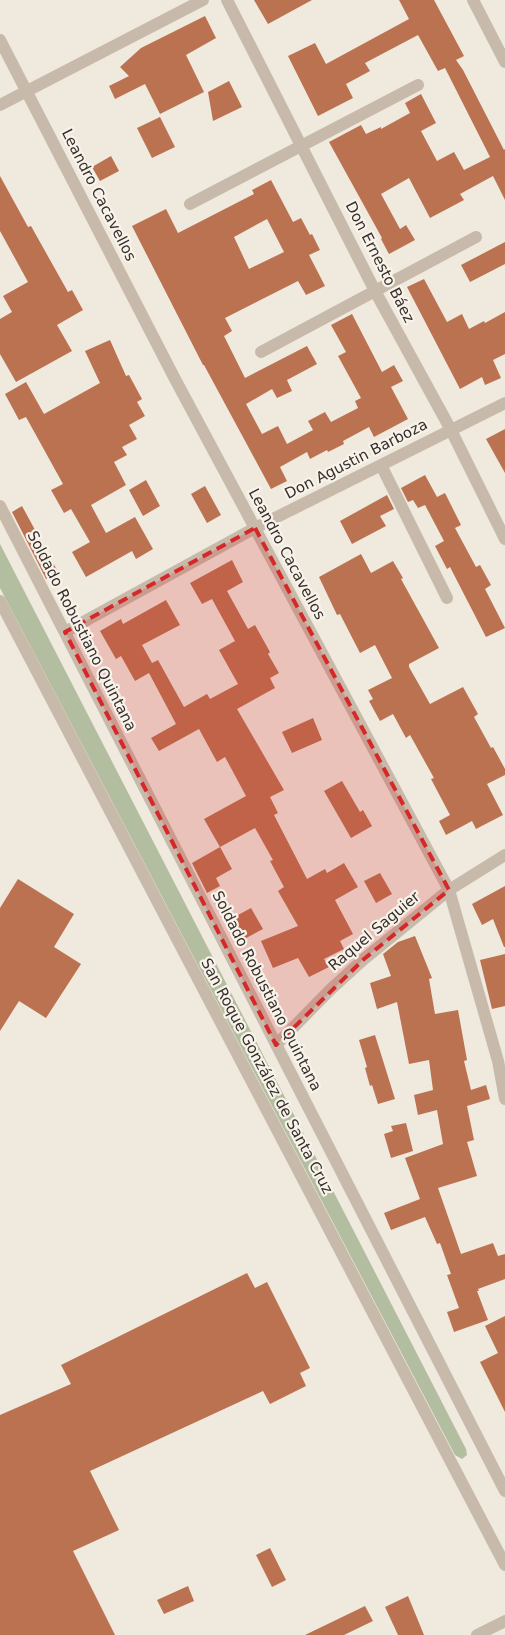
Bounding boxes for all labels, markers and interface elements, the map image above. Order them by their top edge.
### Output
street label: Leandro Cacavellos [58,126,140,264]
street label: Don Ernesto Báez [342,199,418,326]
street label: Don Agustin Barboza [282,415,430,503]
street label: Leandro Cacavellos [245,485,329,623]
street label: Soldado Robustiano Quintana [24,528,140,734]
street label: Raquel Saguier [325,887,424,974]
street label: Soldado Robustiano Quintana [209,888,325,1094]
street label: San Roque González de Santa Cruz [197,955,337,1197]

